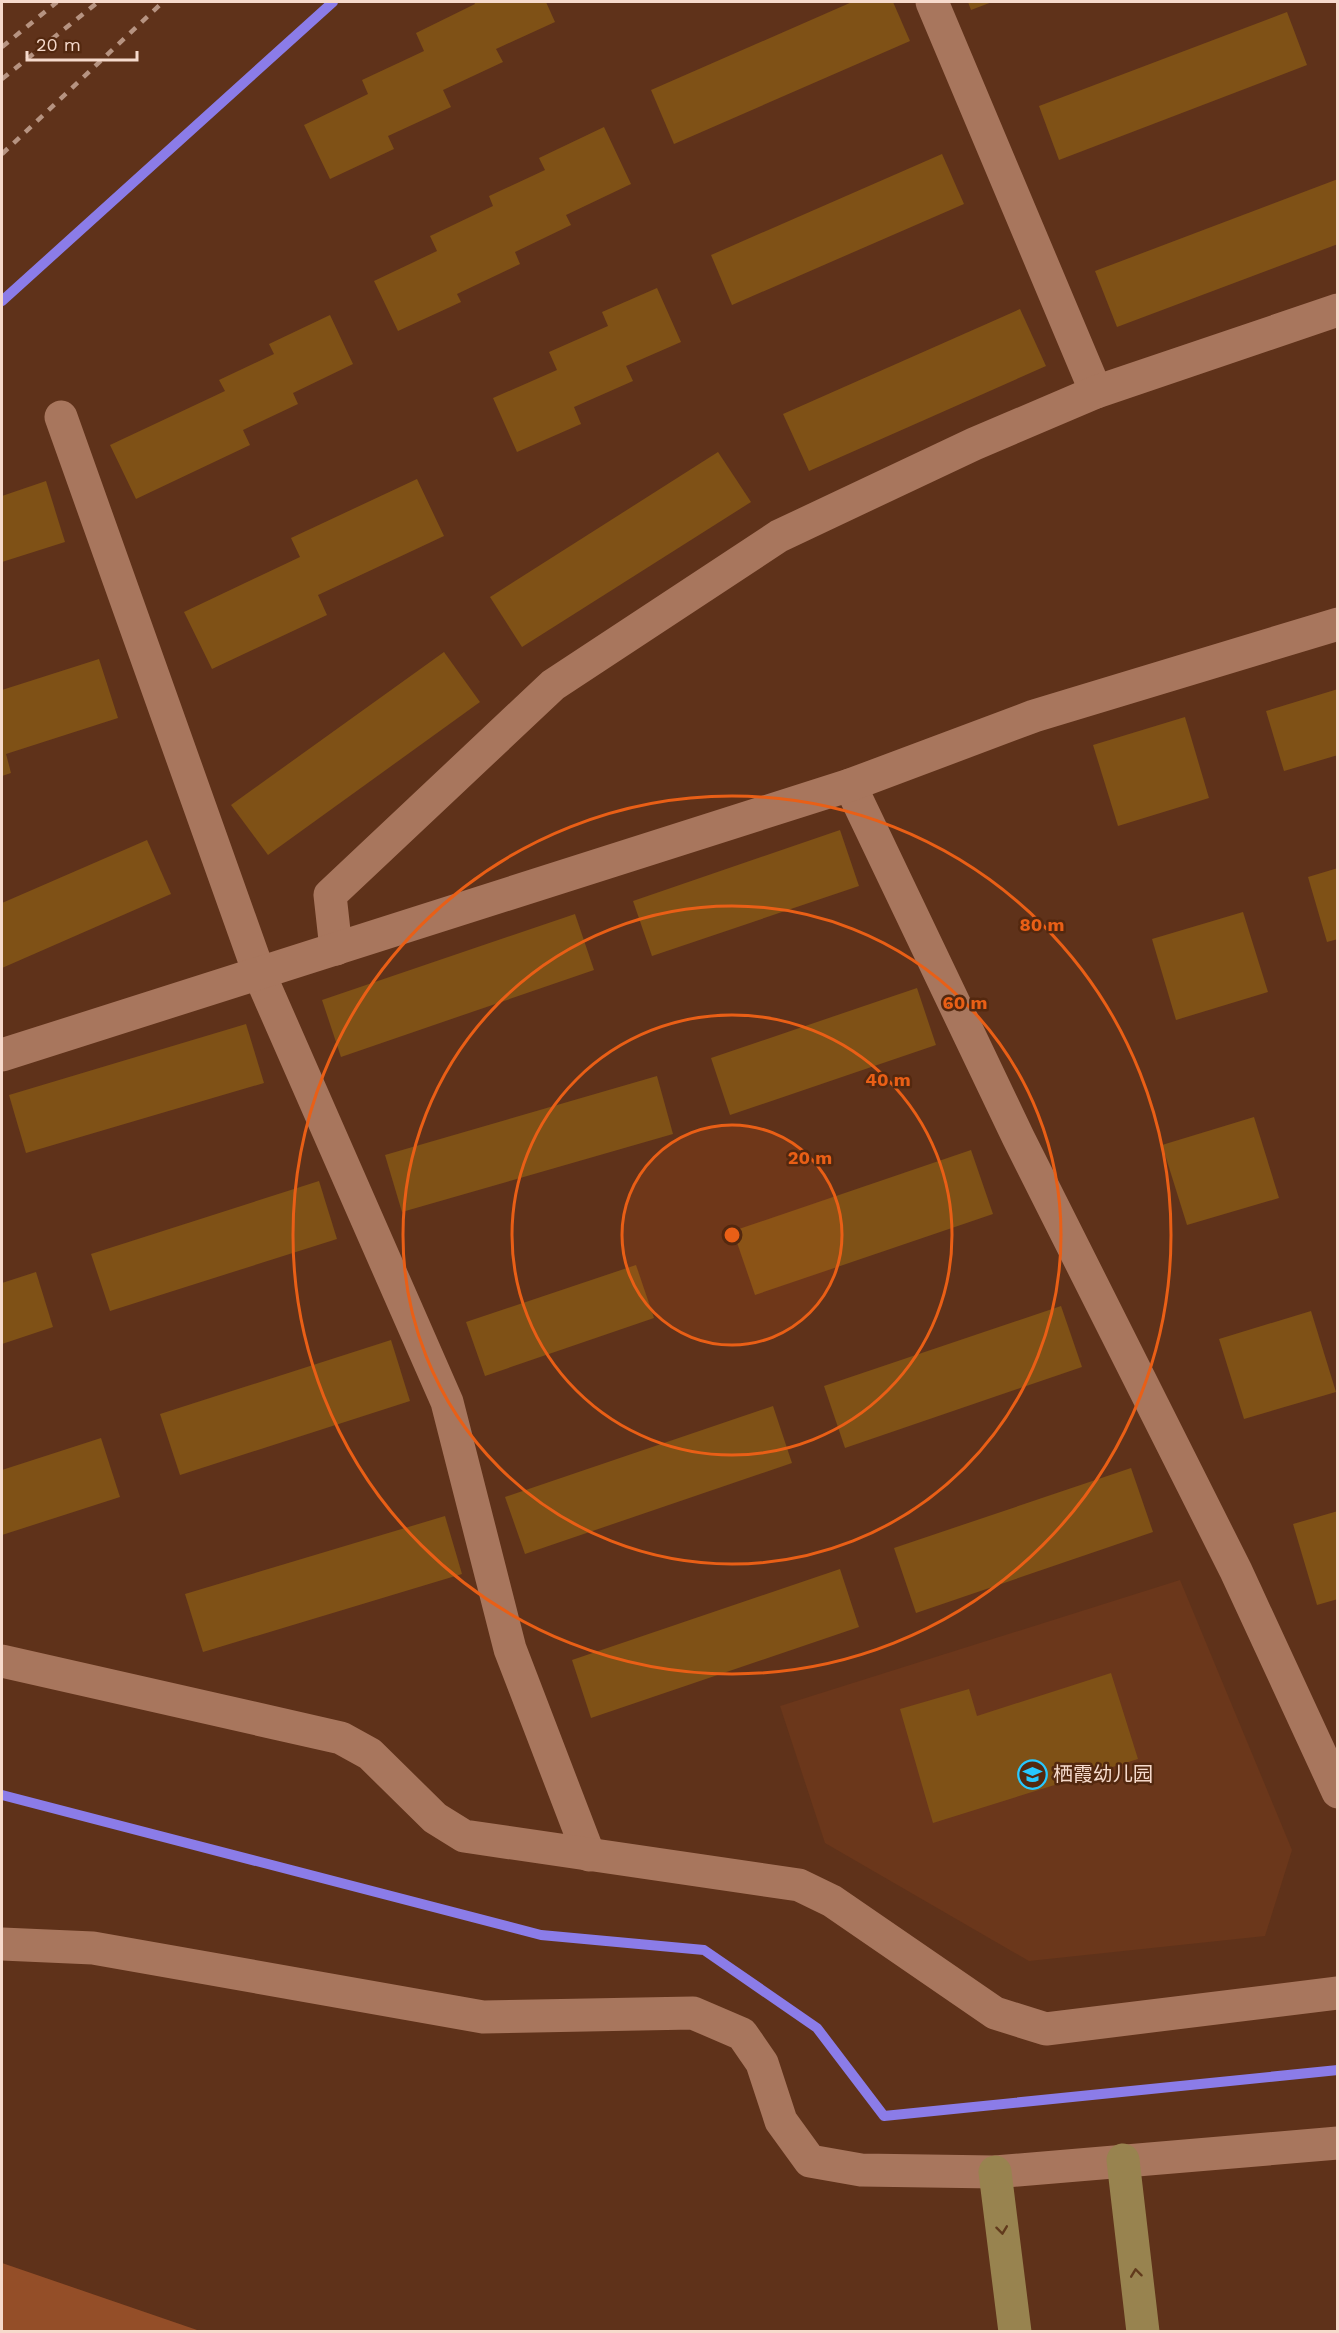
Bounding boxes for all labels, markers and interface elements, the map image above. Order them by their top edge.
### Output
scale bar [27,24,136,62]
text: 20 m [36,34,81,55]
text: 80 m [1020,914,1064,935]
text: 60 m [943,992,987,1013]
text: 40 m [865,1069,911,1090]
text: 20 m [788,1147,832,1168]
centre of rings [722,1225,742,1245]
school or university icon: 栖霞幼儿园 [1016,1758,1048,1790]
place label: 栖霞幼儿园 [1053,1762,1153,1786]
one-way arrow [995,2225,1008,2234]
one-way arrow [1130,2269,1143,2278]

